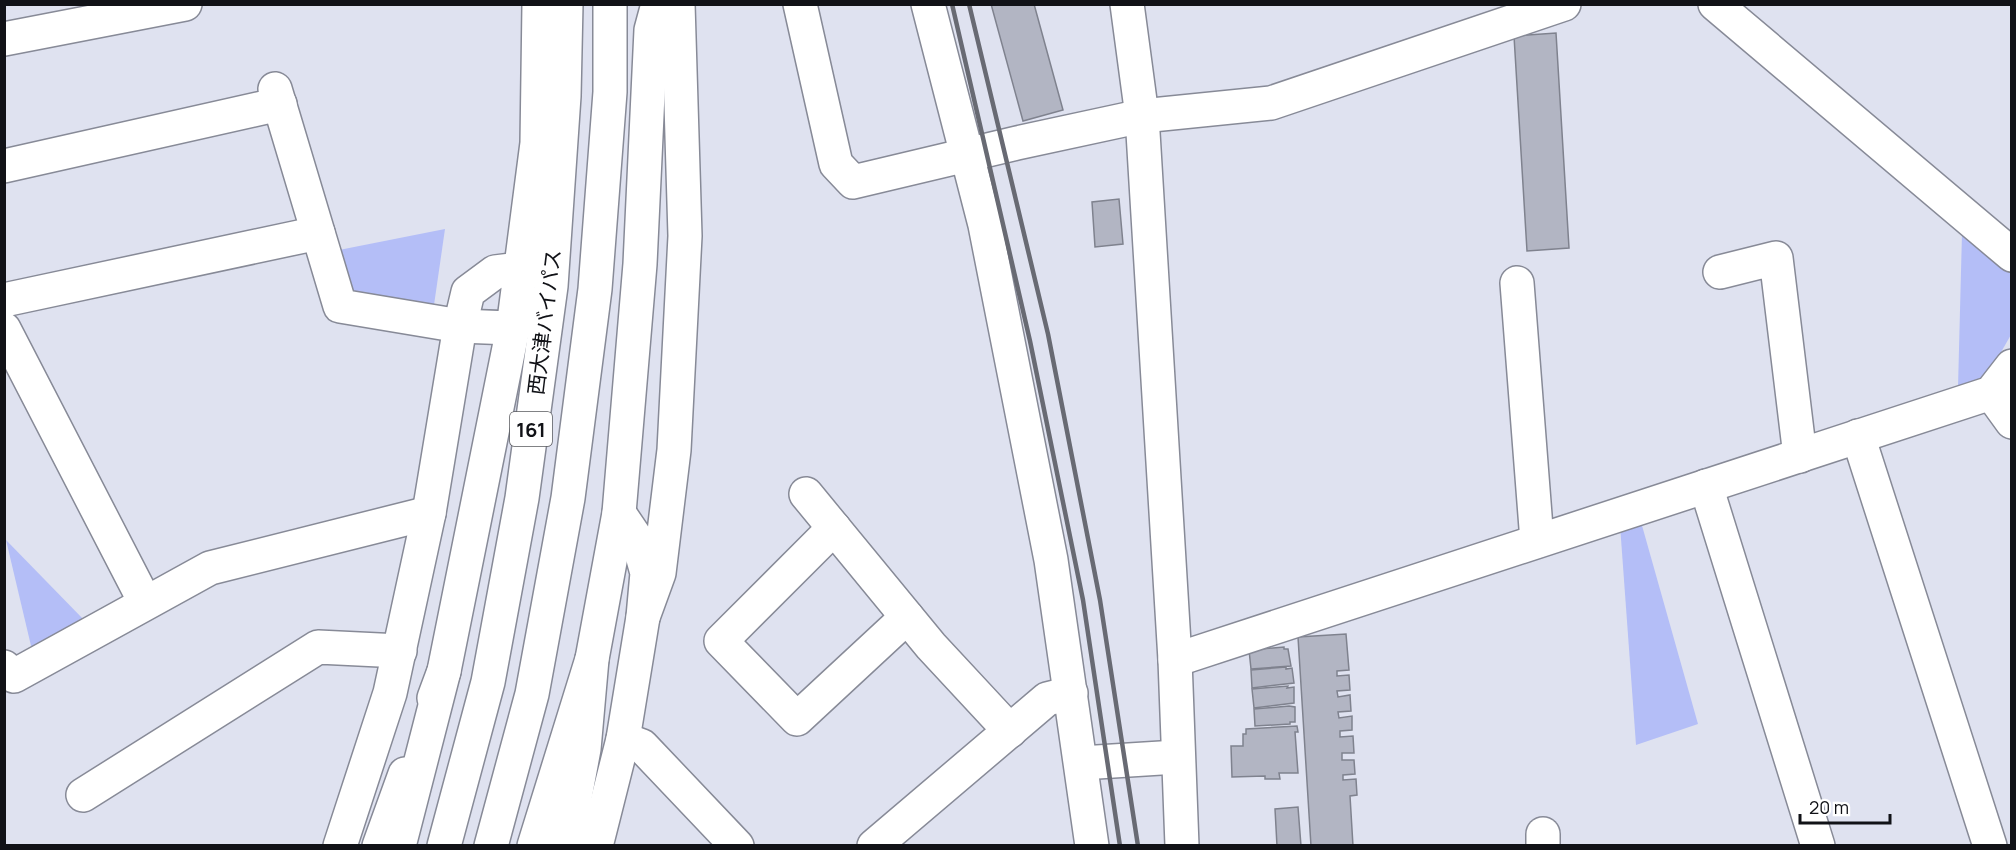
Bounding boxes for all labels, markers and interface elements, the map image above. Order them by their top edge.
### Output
street label: 西大津バイパス [521,248,567,396]
road number: 161 [510,412,552,446]
scale bar [1800,787,1890,825]
text: 20 m [1809,795,1849,819]

